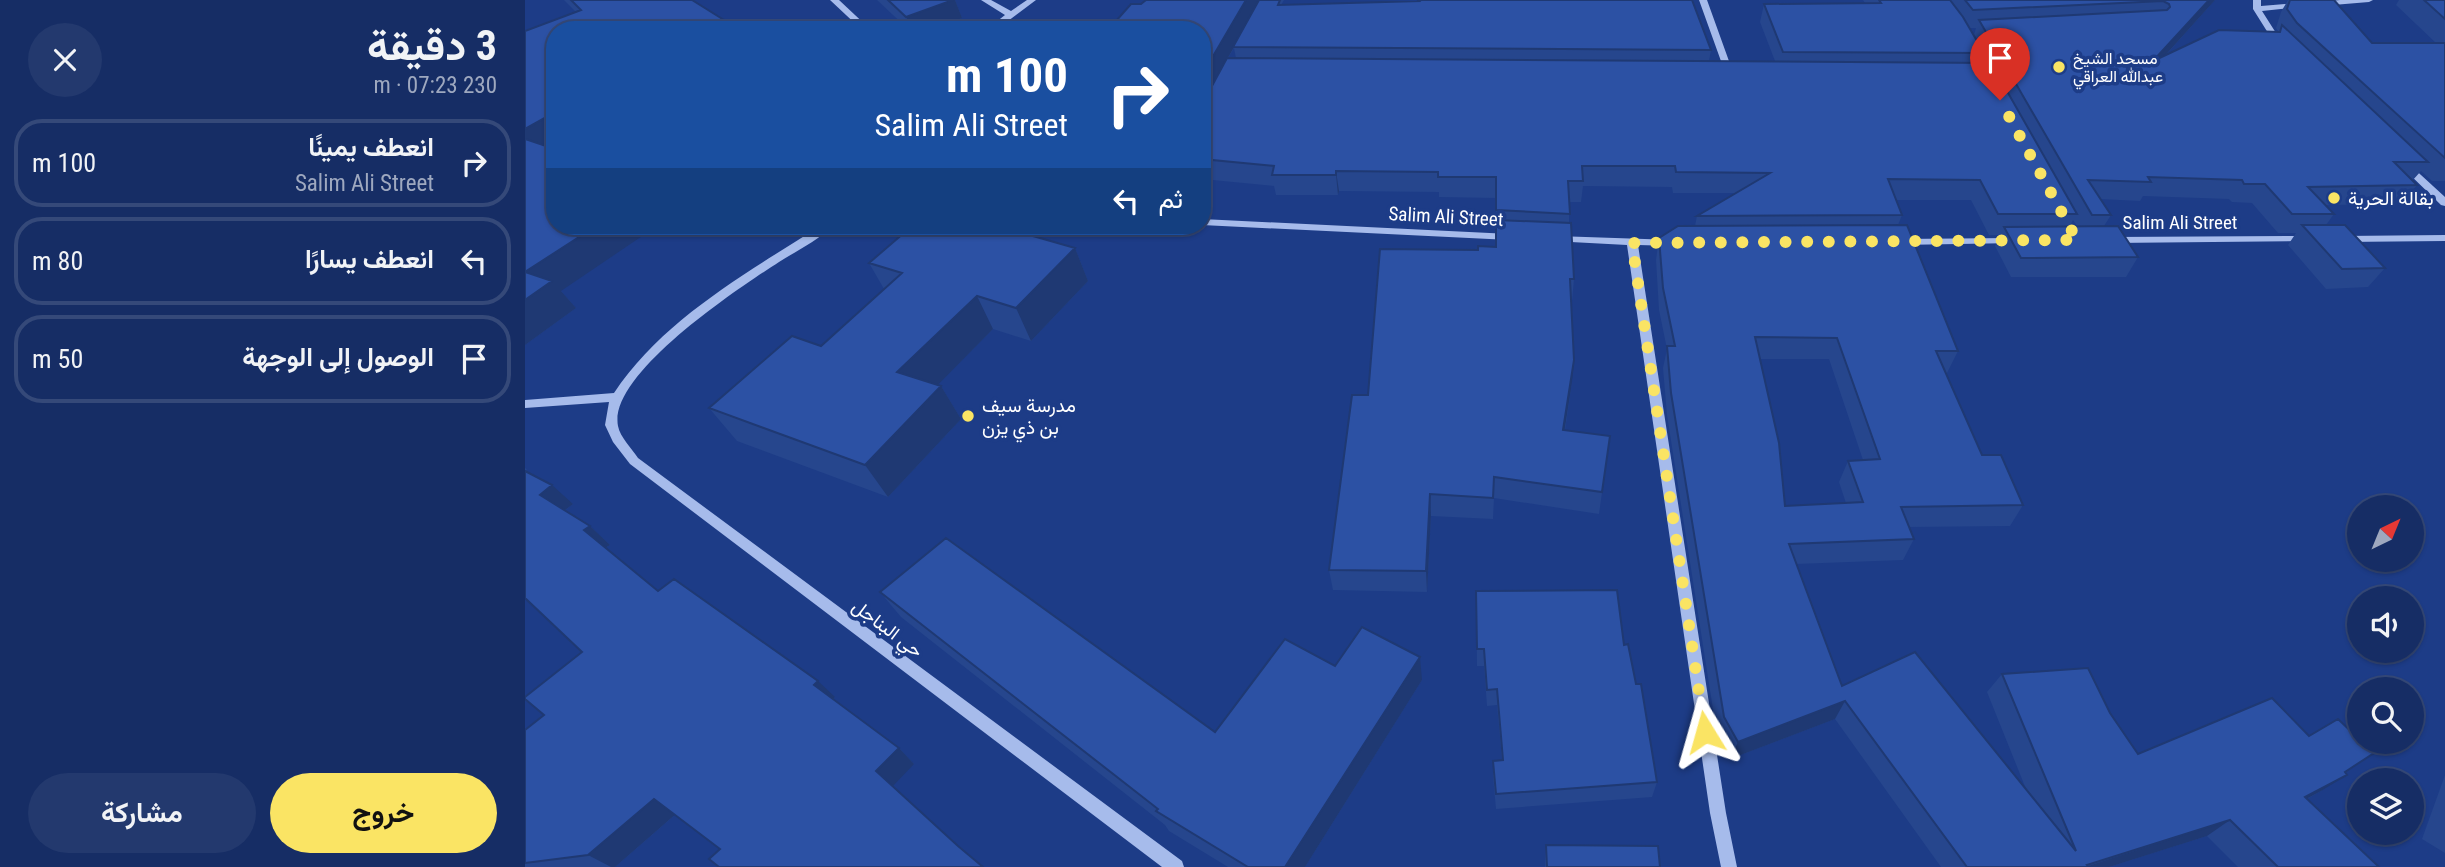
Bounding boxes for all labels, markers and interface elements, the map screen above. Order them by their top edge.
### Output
text: 3 دقيقة [367,21,497,70]
button: close [28,23,102,97]
pin [1970,28,2030,100]
icon: arrive [1981,39,2019,77]
text: 100 m [946,47,1068,104]
icon: right [1092,49,1183,140]
place label: مسجد الشيخ عبدالله العراقي [2073,49,2163,90]
marker: مسجد الشيخ عبدالله العراقي [2051,59,2067,75]
text: 230 m · 07:23 [373,72,497,99]
text: Salim Ali Street [874,106,1068,144]
text: انعطف يمينًا [308,132,434,162]
icon: right [455,144,493,182]
text: 100 m [32,148,96,178]
text: Salim Ali Street [295,170,434,197]
icon: left [1107,182,1145,220]
text: ثم [1159,184,1183,214]
place label: بقالة الحرية [2348,187,2434,210]
marker: بقالة الحرية [2326,190,2342,206]
street label: Salim Ali Street [1388,202,1504,231]
street label: Salim Ali Street [2123,211,2237,234]
icon: left [455,242,493,280]
text: انعطف يسارًا [305,244,434,274]
text: 80 m [32,246,83,276]
icon: arrive [455,340,493,378]
text: الوصول إلى الوجهة [242,342,434,372]
text: 50 m [32,344,83,374]
place label: مدرسة سيف بن ذي يزن [982,394,1076,443]
marker: مدرسة سيف بن ذي يزن [960,408,976,424]
north arrow [2347,495,2424,572]
map controls [2347,495,2424,845]
button: sound [2347,586,2424,663]
street label: حي البناجل [845,594,928,666]
button: search [2347,677,2424,754]
position arrow [1668,695,1742,769]
button: layers [2347,768,2424,845]
button: مشاركة [28,773,256,853]
button: خروج [270,773,497,853]

